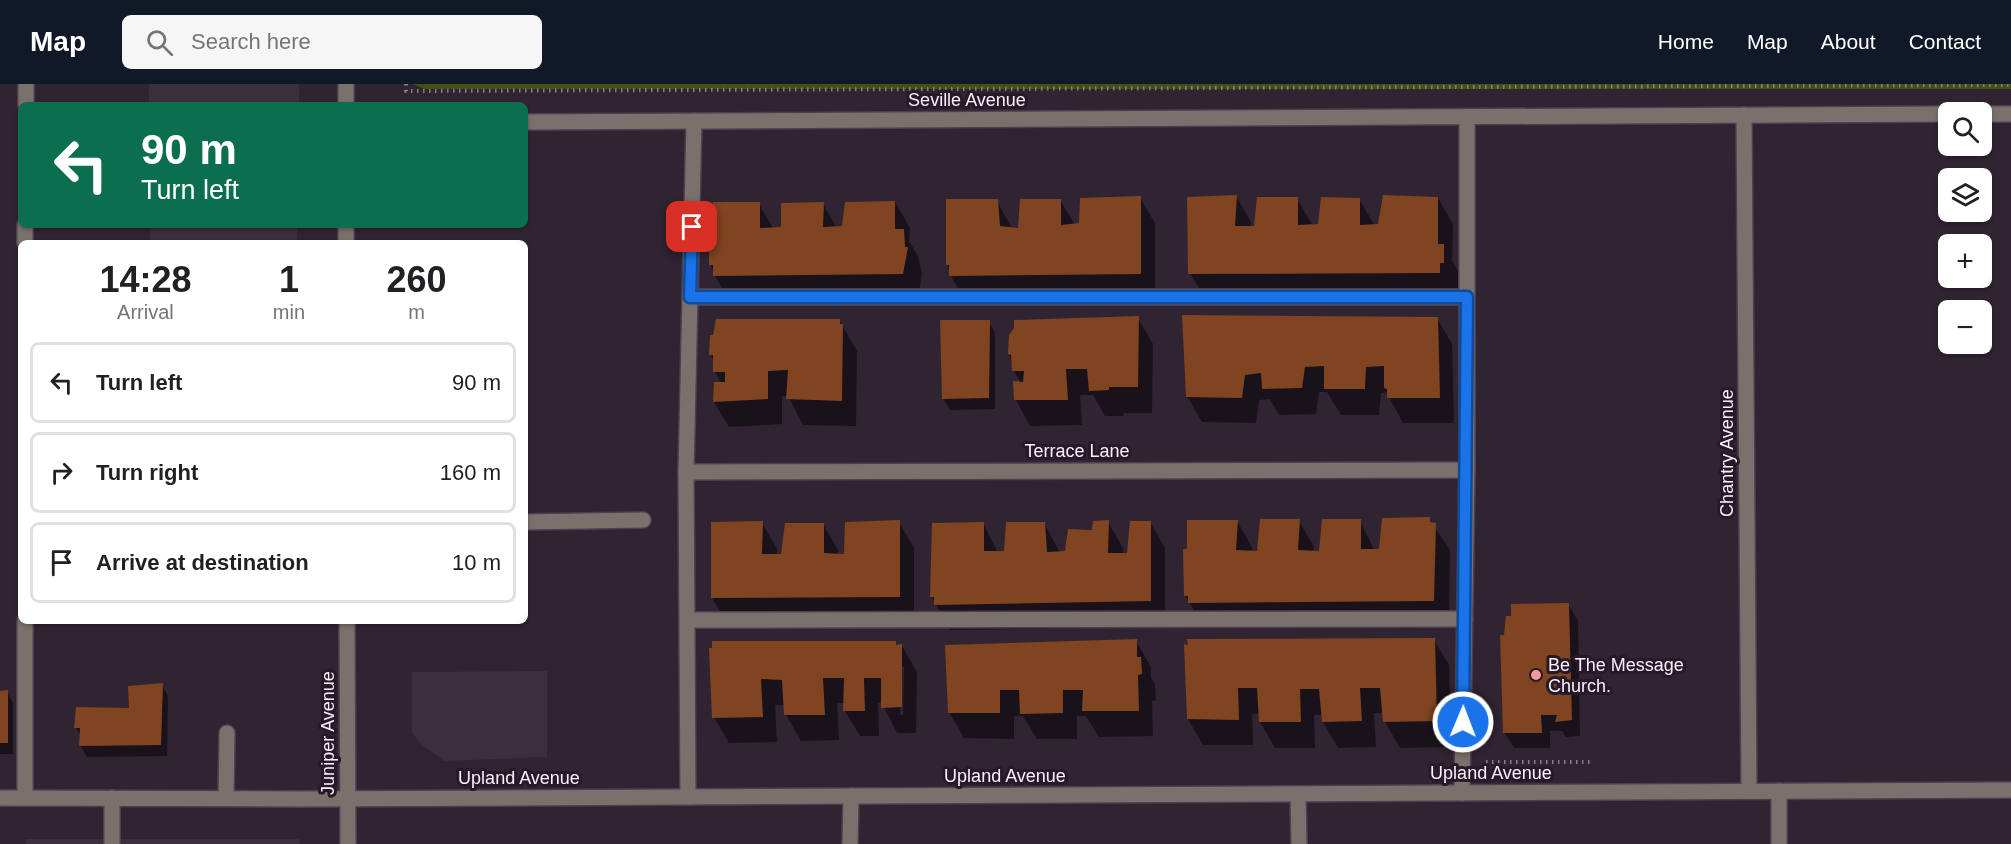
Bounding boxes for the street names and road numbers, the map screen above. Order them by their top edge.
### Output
street label: Seville Avenue [908,90,1026,110]
street label: Chantry Avenue [1717,389,1737,517]
street label: Terrace Lane [1024,441,1130,461]
street label: Juniper Avenue [318,671,338,795]
street label: Upland Avenue [1430,763,1552,783]
street label: Upland Avenue [944,766,1066,786]
street label: Upland Avenue [458,768,580,788]

